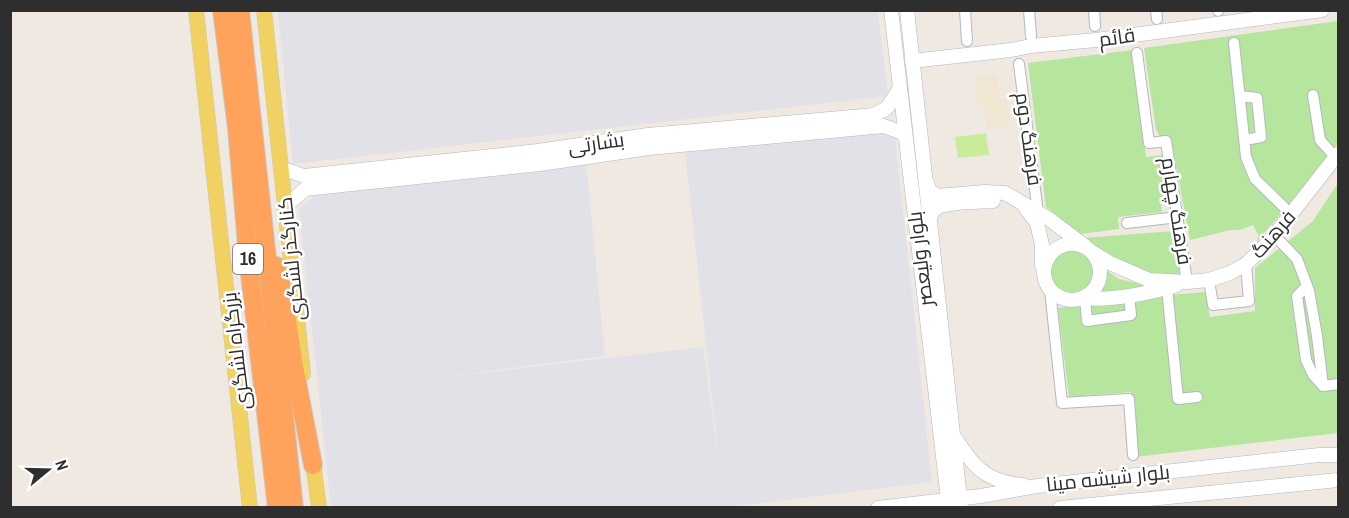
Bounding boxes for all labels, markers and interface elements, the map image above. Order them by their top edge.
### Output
street label: قائم [1097,21,1137,53]
street label: فرهنگ دوم [1009,91,1049,187]
street label: بشارتی [566,125,626,160]
street label: فرهنگ چهارم [1155,155,1199,267]
street label: کنارگذر لشگری [271,196,310,322]
street label: فرهنگ [1244,204,1301,264]
street label: بلوار ولیعصر [900,210,939,309]
road number: 16 [233,244,263,274]
street label: بزرگراه لشگری [215,291,256,412]
north arrow [18,440,78,500]
text: N [50,457,74,473]
street label: بلوار شیشه مینا [1045,458,1171,497]

